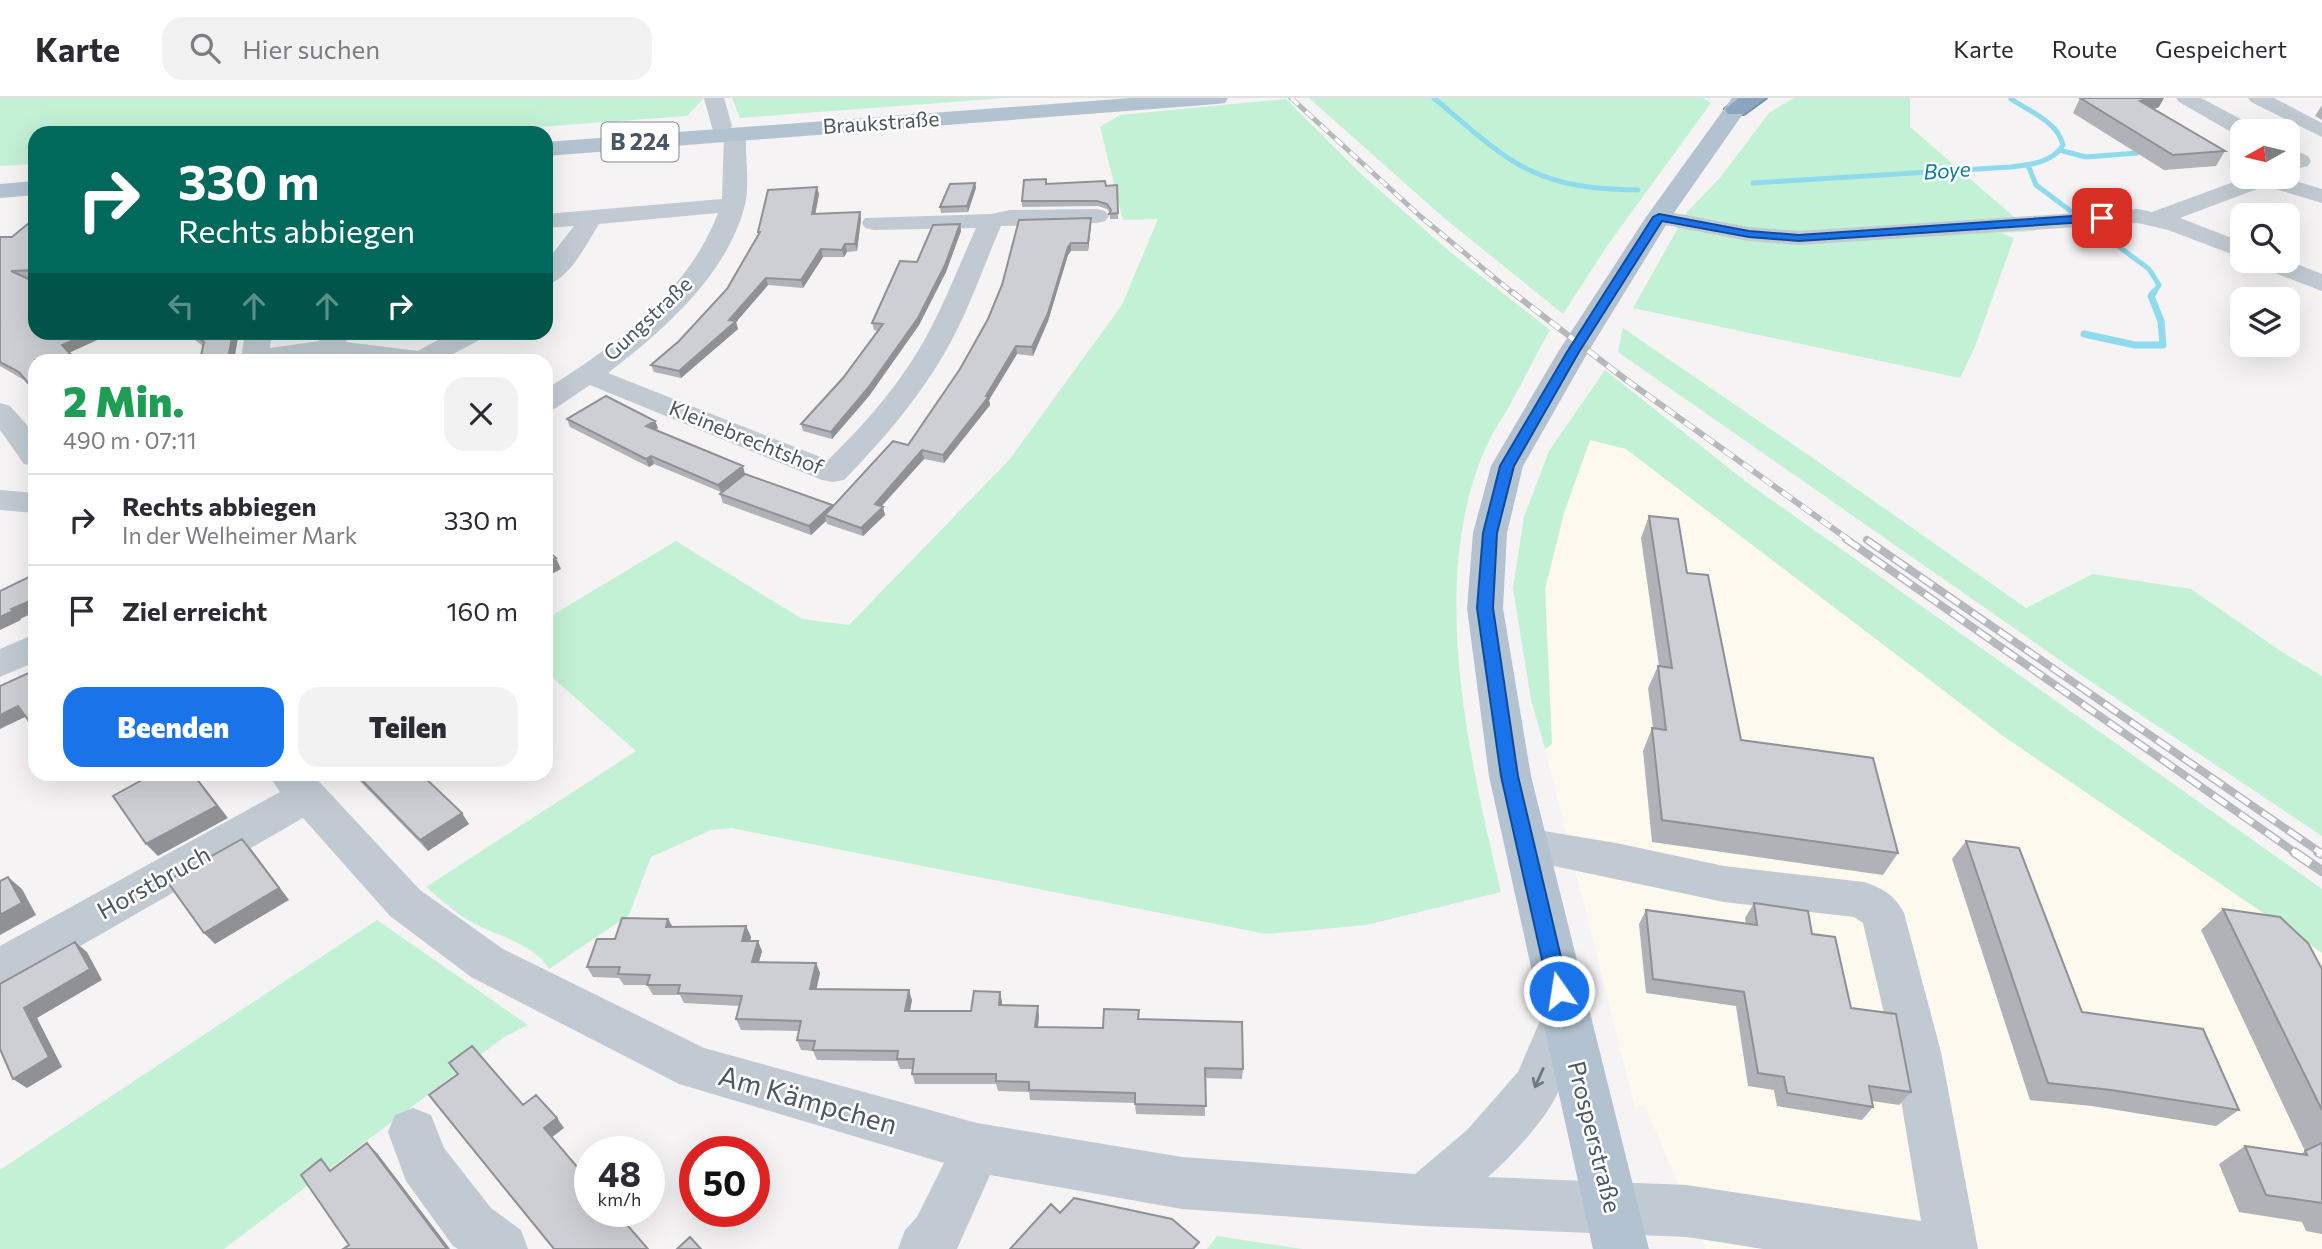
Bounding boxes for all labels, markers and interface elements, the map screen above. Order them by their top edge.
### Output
search box [162,17,652,80]
text: Karte [35,28,120,69]
icon: search [186,29,224,67]
text: Hier suchen [242,33,380,64]
text: Karte [1953,34,2014,63]
text: Route [2052,34,2117,63]
text: Gespeichert [2155,34,2287,63]
street label: Braukstraße [822,105,940,138]
north arrow [2230,119,2300,189]
map controls [2230,119,2300,357]
road number: B 224 [602,122,678,162]
text: 330 m [178,150,319,210]
icon: right [63,154,154,245]
water label: Boye [1923,155,1971,184]
pin [2072,188,2132,248]
icon: arrive [2083,199,2121,237]
button: search [2230,203,2300,273]
text: Rechts abbiegen [178,210,415,250]
street label: Gungstraße [598,271,696,365]
icon: left [162,287,200,325]
icon: ahead [235,287,273,325]
icon: ahead [308,287,346,325]
icon: right [381,287,419,325]
button: layers [2230,287,2300,357]
text: 2 Min. [63,374,184,426]
button: close [444,377,518,451]
street label: Kleinebrechtshof [666,394,828,479]
text: 490 m · 07:11 [63,426,197,454]
text: Rechts abbiegen [122,490,317,521]
icon: right [63,501,101,539]
text: 330 m [444,504,518,535]
text: In der Welheimer Mark [122,521,357,549]
icon: arrive [63,592,101,630]
text: Ziel erreicht [122,595,267,626]
text: 160 m [446,595,518,626]
button: Beenden [63,687,284,767]
button: Teilen [298,687,518,767]
street label: Horstbruch [92,839,215,925]
position arrow [1522,954,1596,1028]
street label: Am Kämpchen [715,1057,901,1141]
street label: Prosperstraße [1563,1058,1628,1215]
one-way arrow [1531,1067,1544,1088]
speed limit sign: 50 [679,1136,770,1227]
text: 48 [598,1151,641,1194]
text: km/h [598,1188,641,1210]

